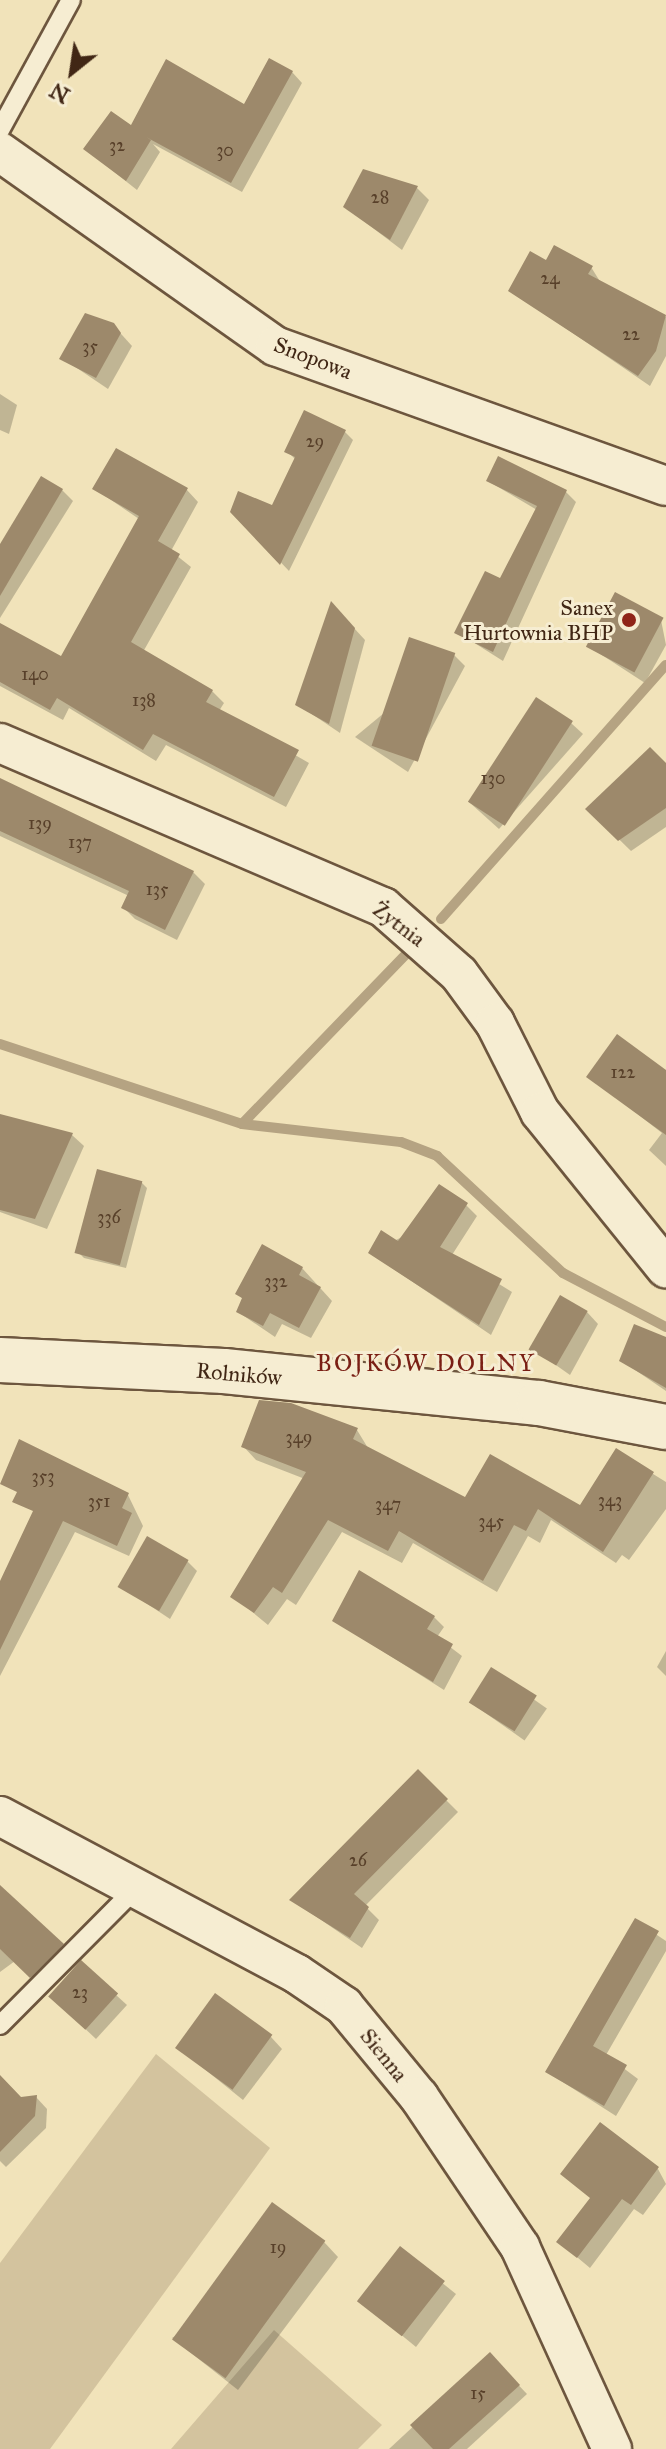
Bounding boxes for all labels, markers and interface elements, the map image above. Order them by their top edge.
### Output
north arrow [32,32,112,112]
text: N [45,77,75,110]
house number: 32 [109,134,125,156]
house number: 30 [216,139,234,161]
house number: 28 [371,186,389,208]
house number: 24 [541,267,559,289]
house number: 22 [622,323,640,345]
street label: Snopowa [270,331,356,385]
house number: 35 [82,335,98,357]
house number: 29 [306,430,324,452]
place label: Sanex Hurtownia BHP [463,594,613,646]
marker: Sanex Hurtownia BHP [620,611,638,629]
house number: 140 [21,663,49,685]
house number: 138 [132,689,156,711]
house number: 130 [481,767,505,789]
house number: 139 [28,812,52,834]
house number: 137 [68,831,92,853]
house number: 135 [146,878,168,900]
street label: Żytnia [368,896,430,952]
house number: 122 [611,1061,635,1083]
house number: 336 [97,1206,121,1228]
house number: 332 [264,1270,288,1292]
district label: BOJKÓW DOLNY [316,1350,536,1378]
street label: Rolników [195,1357,283,1391]
house number: 349 [286,1426,312,1448]
house number: 353 [32,1465,54,1487]
house number: 343 [598,1489,622,1511]
house number: 351 [88,1490,110,1512]
house number: 347 [375,1493,401,1515]
house number: 345 [478,1510,504,1532]
house number: 26 [349,1849,367,1871]
house number: 23 [72,1981,88,2003]
street label: Sienna [355,2023,413,2087]
house number: 19 [270,2236,286,2258]
house number: 15 [470,2382,486,2404]

